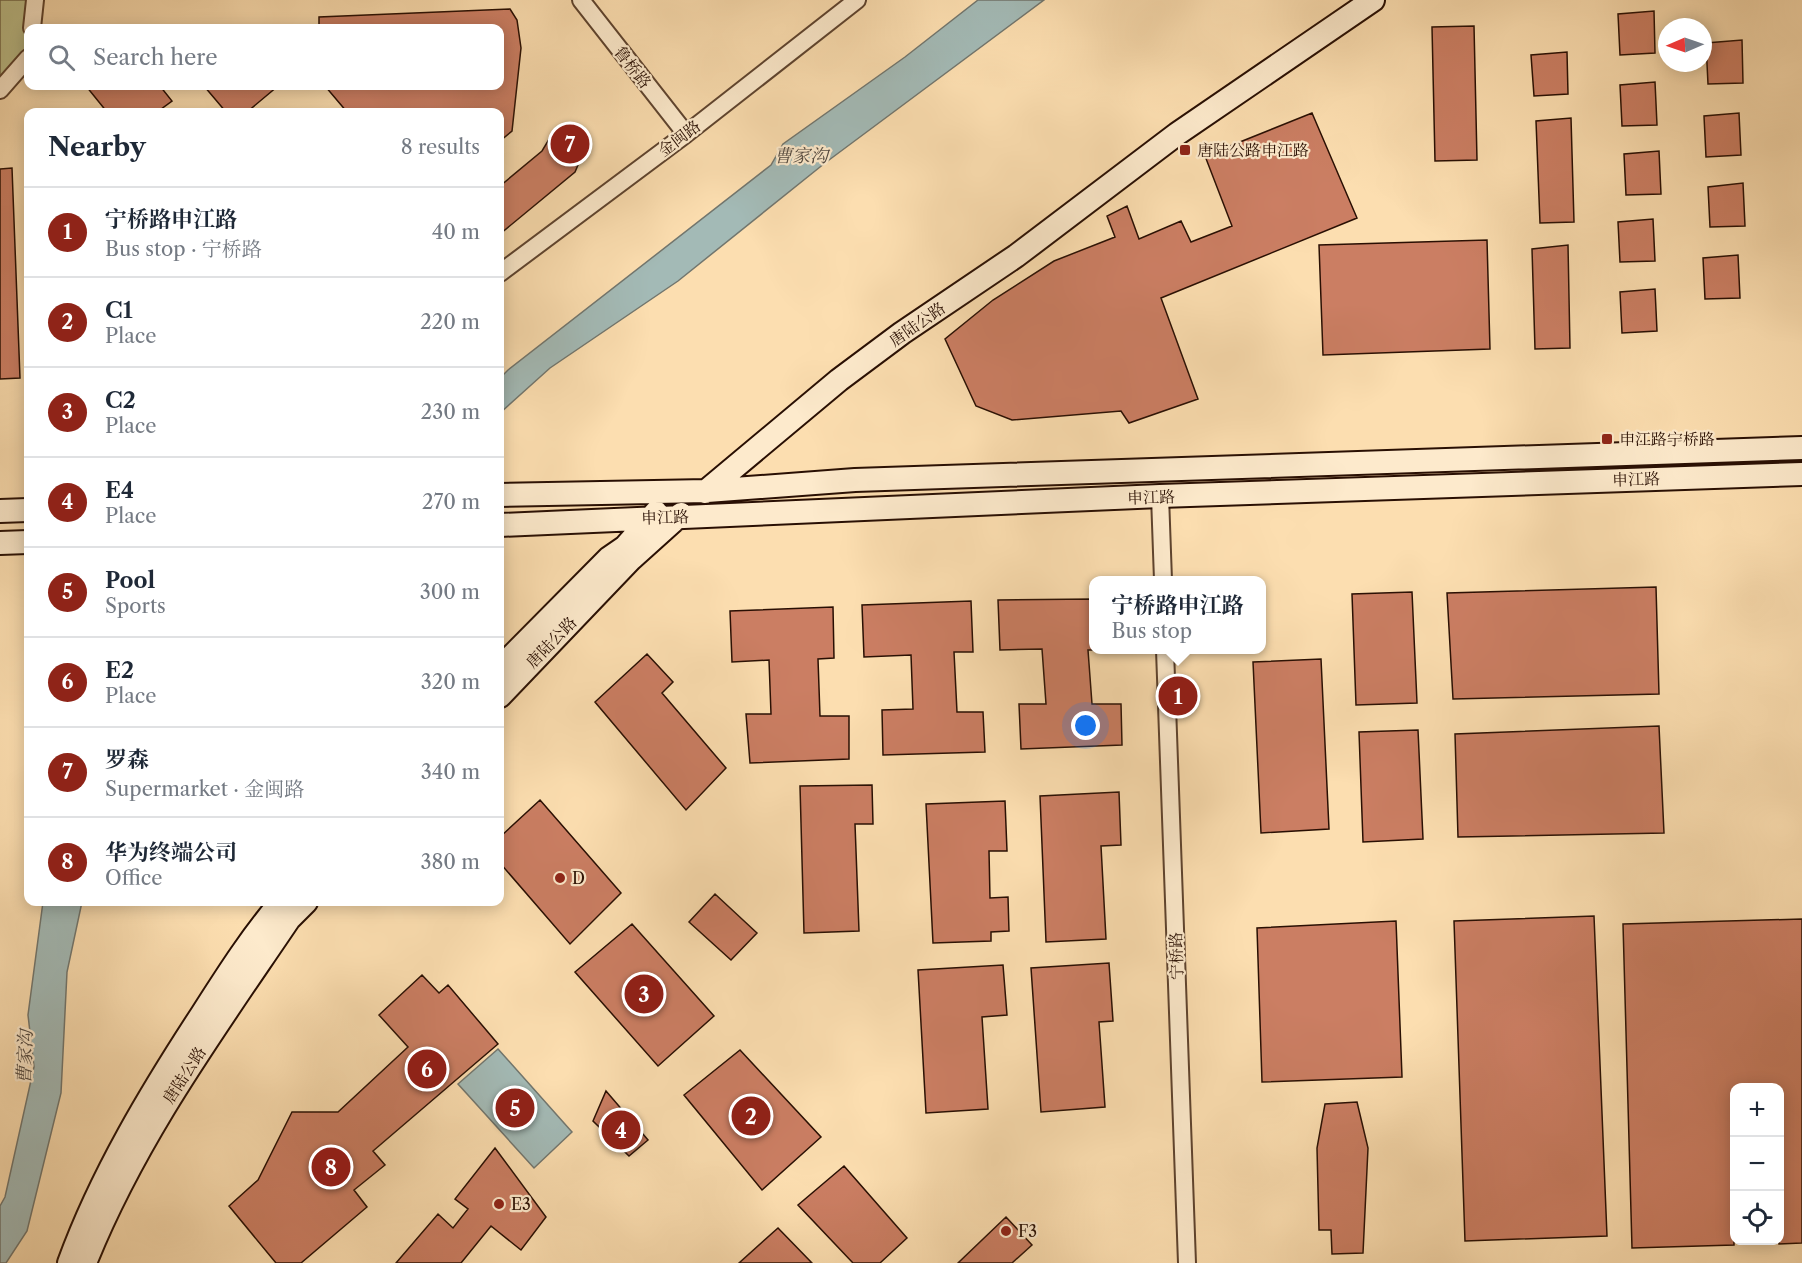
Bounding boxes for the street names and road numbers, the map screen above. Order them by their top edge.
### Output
street label: 鲁桥路 [610,42,656,92]
street label: 金闽路 [654,116,704,160]
street label: 唐陆公路 [885,297,949,351]
street label: 申江路 [1612,468,1660,490]
street label: 申江路 [1127,486,1175,508]
street label: 申江路 [641,506,689,528]
street label: 唐陆公路 [522,612,580,672]
street label: 宁桥路 [1165,932,1187,980]
street label: 唐陆公路 [158,1043,210,1107]

